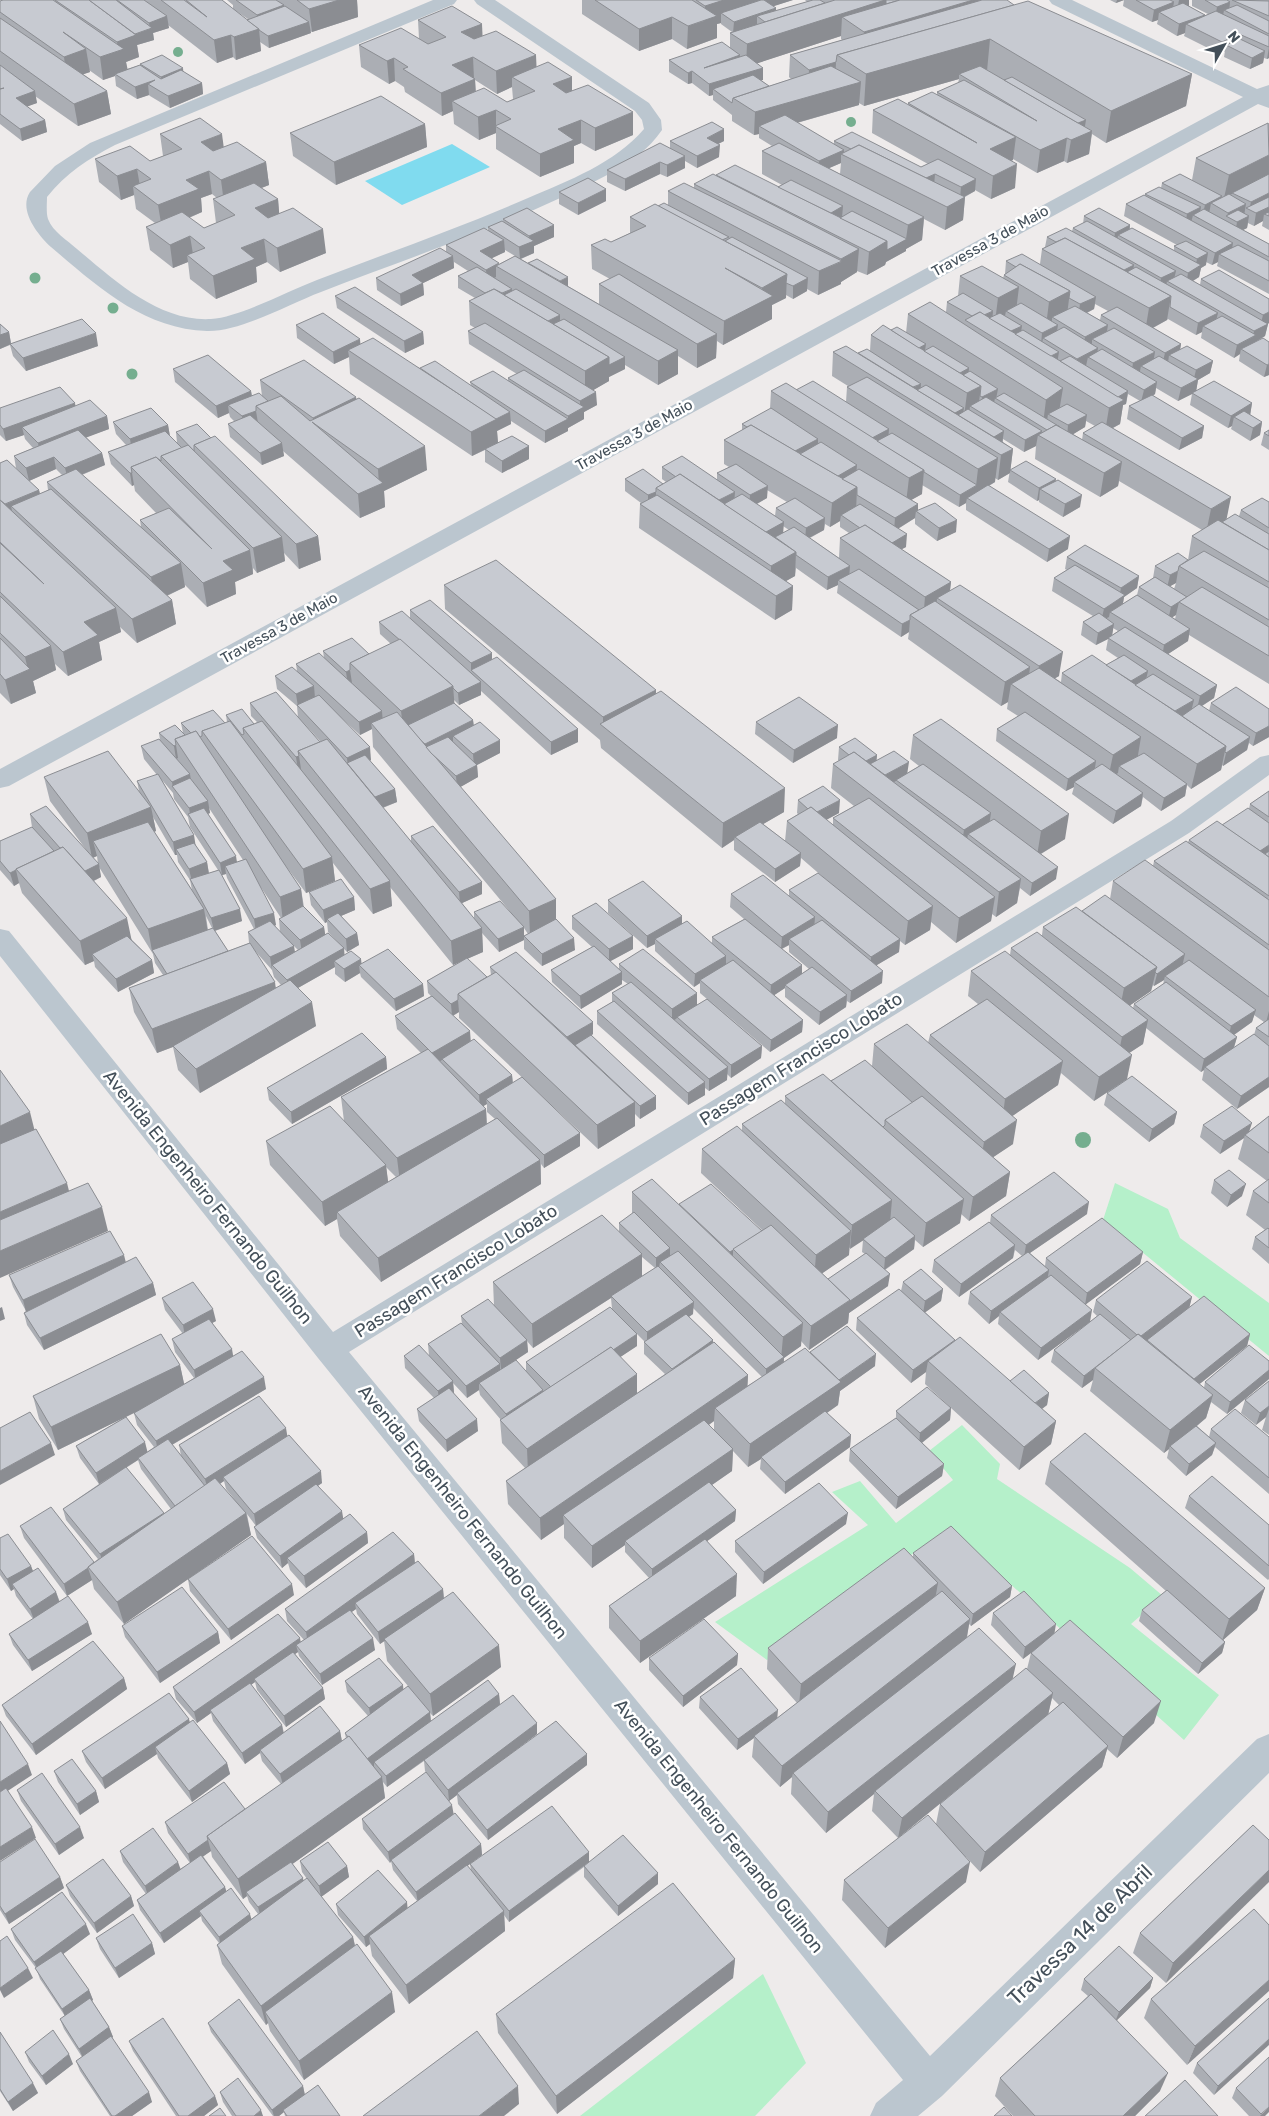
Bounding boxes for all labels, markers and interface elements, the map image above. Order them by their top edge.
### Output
north arrow [1199,20,1249,70]
text: N [1224,28,1243,46]
street label: Travessa 3 de Maio [928,201,1052,281]
street label: Travessa 3 de Maio [572,395,696,475]
street label: Travessa 3 de Maio [217,588,341,668]
street label: Passagem Francisco Lobato [696,987,906,1131]
street label: Avenida Engenheiro Fernando Guilhon [99,1066,317,1328]
street label: Passagem Francisco Lobato [351,1199,561,1343]
street label: Avenida Engenheiro Fernando Guilhon [354,1381,572,1643]
street label: Avenida Engenheiro Fernando Guilhon [610,1695,828,1957]
street label: Travessa 14 de Abril [1002,1859,1157,2010]

